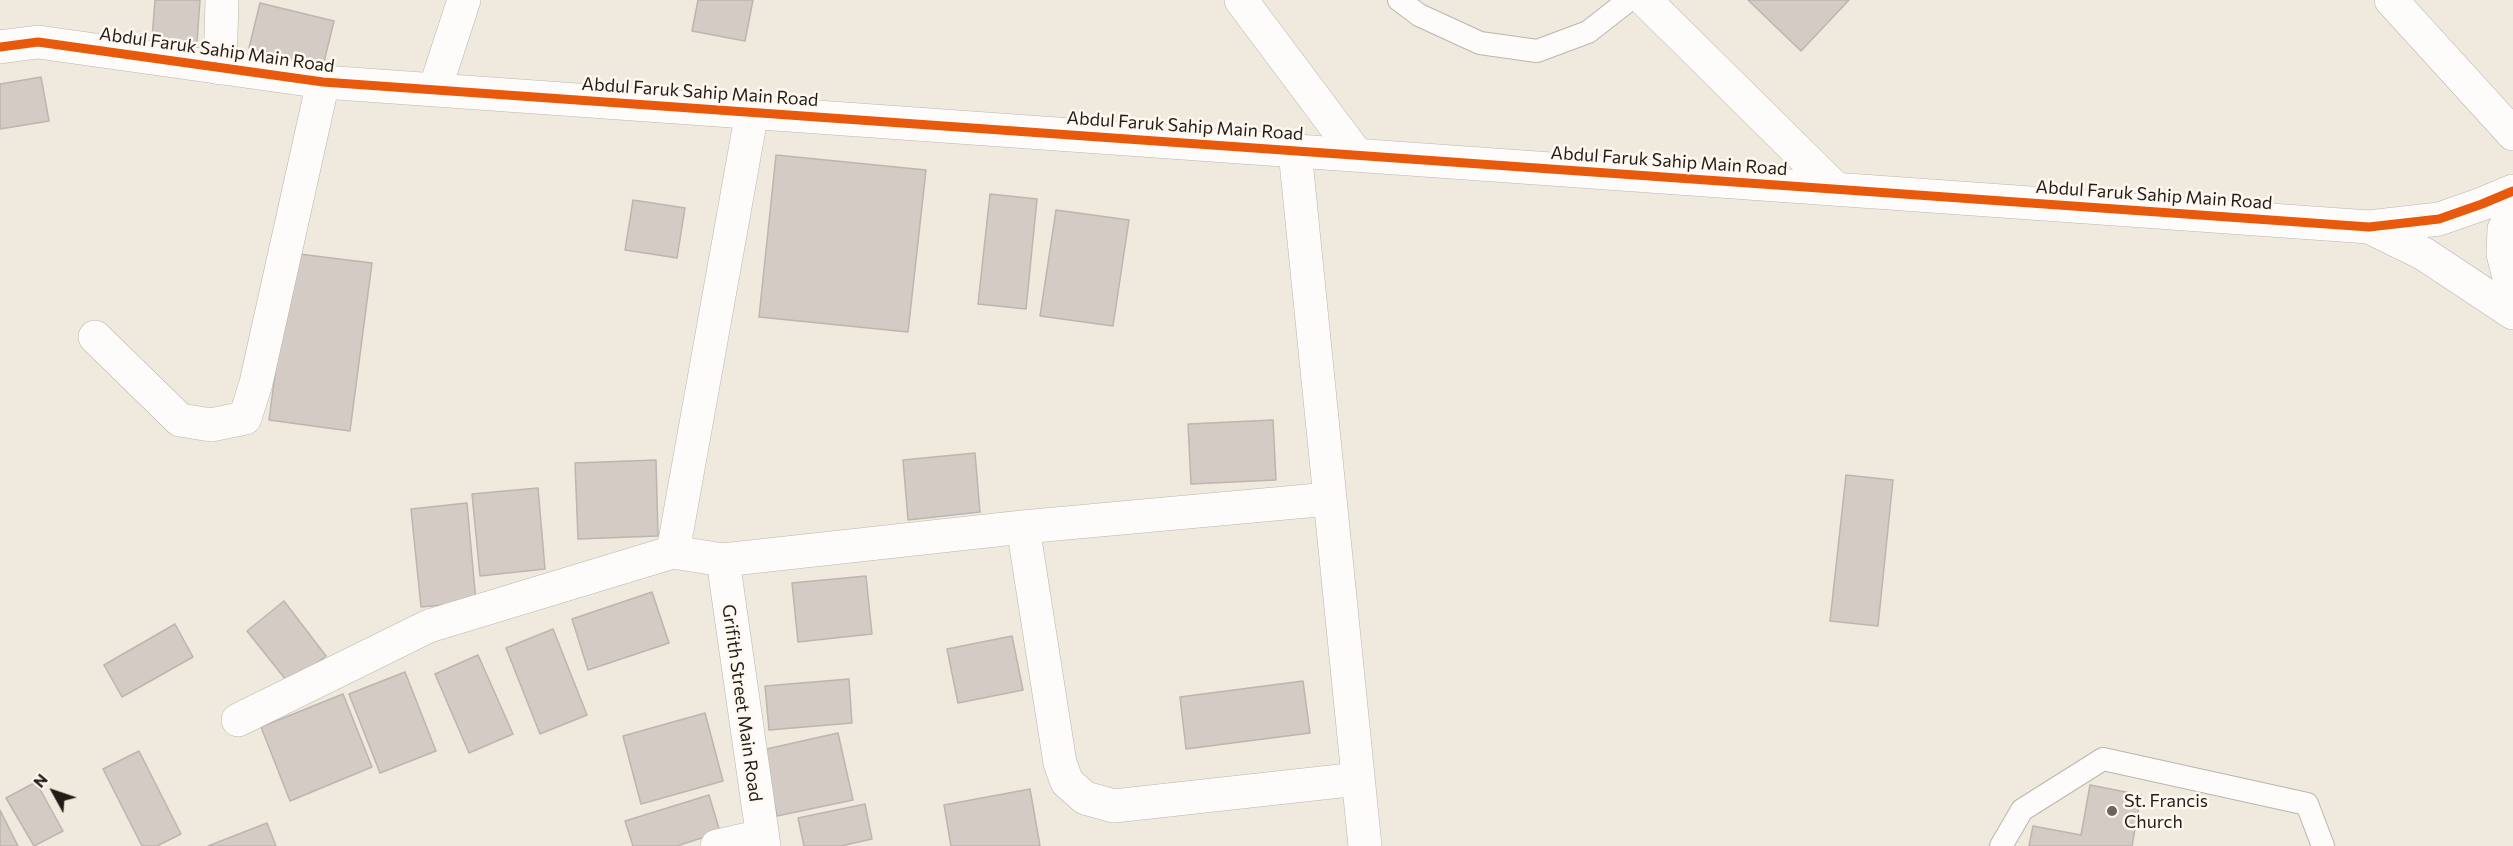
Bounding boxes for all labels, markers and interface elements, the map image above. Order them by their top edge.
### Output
street label: Abdul Faruk Sahip Main Road [98,23,336,77]
street label: Abdul Faruk Sahip Main Road [581,73,819,111]
street label: Abdul Faruk Sahip Main Road [1066,107,1304,145]
street label: Abdul Faruk Sahip Main Road [1550,142,1788,180]
street label: Abdul Faruk Sahip Main Road [2035,176,2273,214]
street label: Grifith Street Main Road [717,603,767,803]
north arrow [24,762,84,822]
text: N [29,769,51,791]
place label: St. Francis Church [2124,790,2208,832]
marker: St. Francis Church [2105,804,2119,818]

